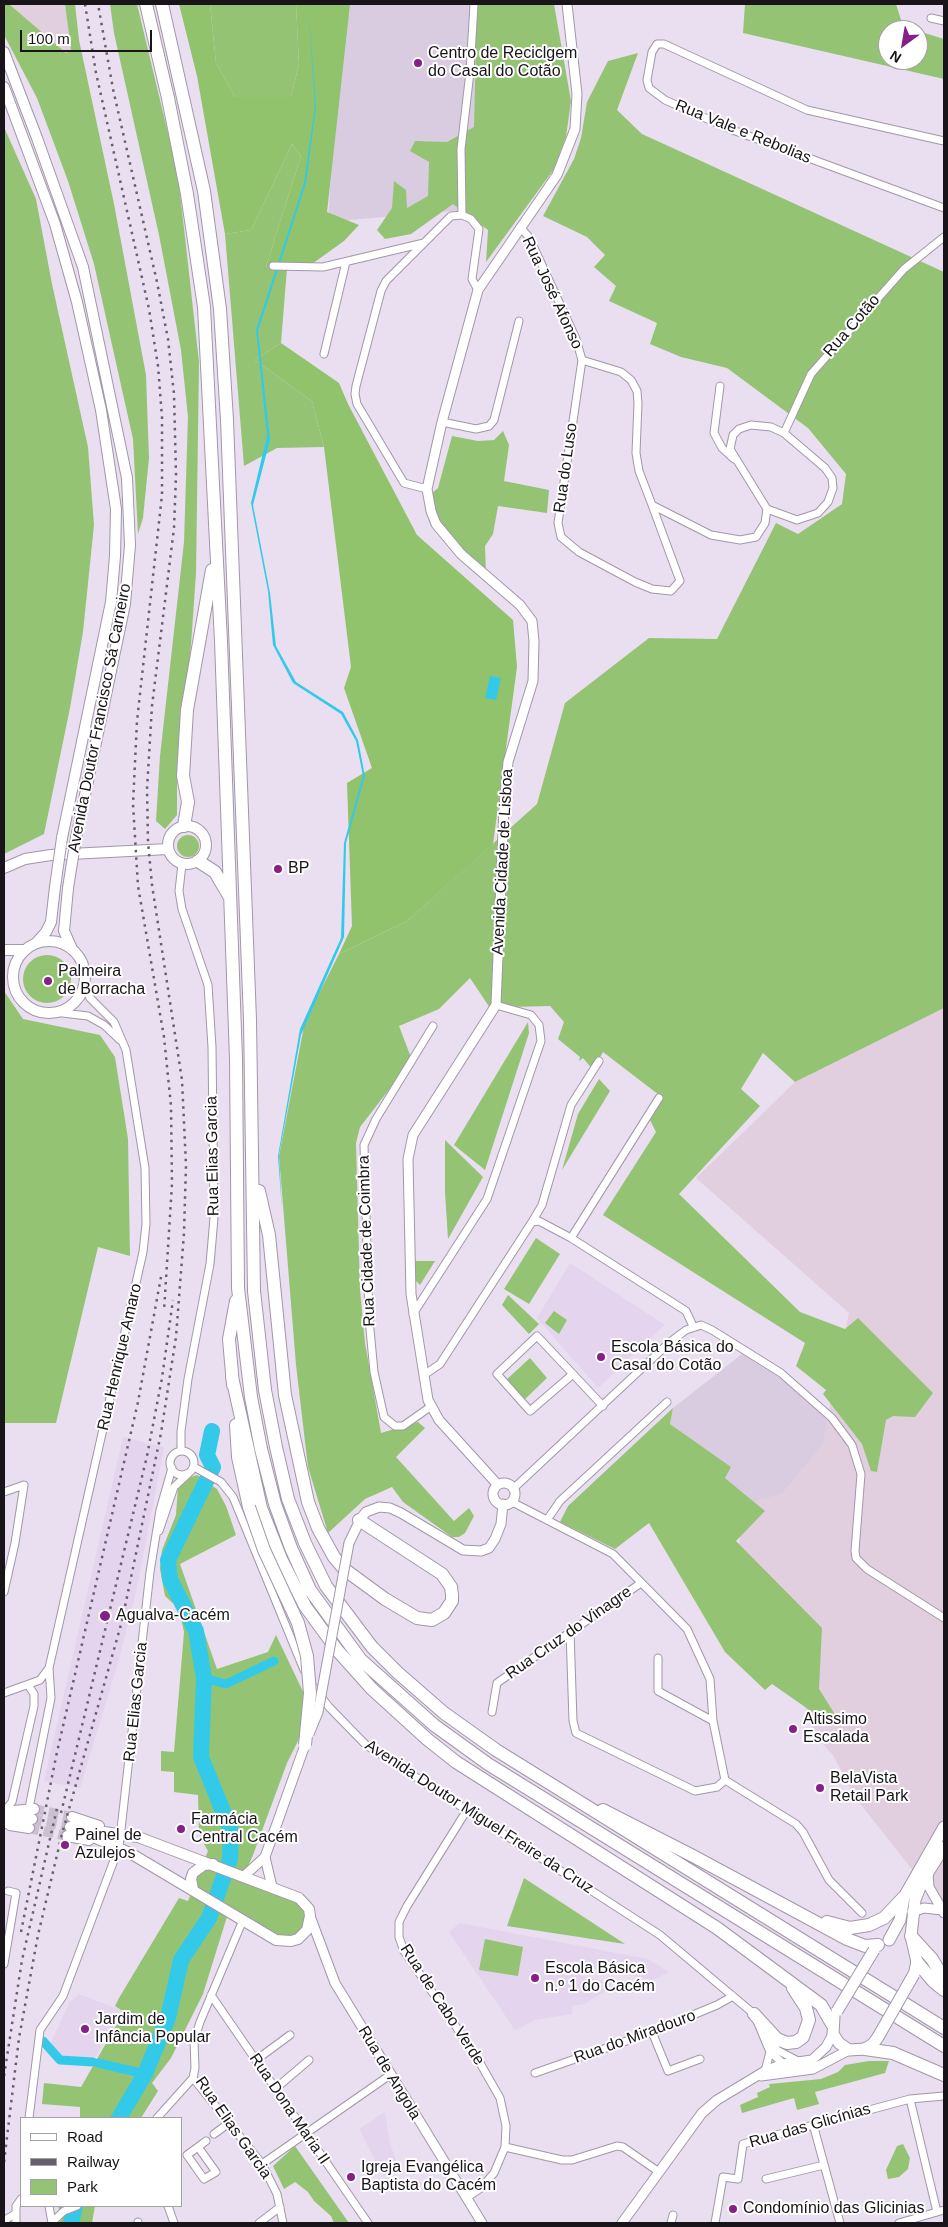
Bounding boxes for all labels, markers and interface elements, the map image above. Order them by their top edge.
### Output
scale bar [22,20,155,52]
north arrow [878,20,928,70]
text: 100 m [28,30,70,47]
place label: Centro de Reciclgem do Casal do Cotão [428,44,577,82]
text: N [887,47,904,66]
marker: Centro de Reciclgem do Casal do Cotão [412,57,424,69]
street label: Rua Vale e Rebolias [672,96,814,168]
street label: Rua José Afonso [518,234,586,352]
street label: Rua Cotão [820,291,884,361]
street label: Rua do Luso [550,422,582,514]
street label: Avenida Doutor Francisco Sá Carneiro [64,582,136,854]
street label: Avenida Cidade de Lisboa [489,768,517,956]
place label: BP [288,859,309,879]
marker: BP [272,863,284,875]
place label: Palmeira de Borracha [58,962,145,1000]
marker: Palmeira de Borracha [42,975,54,987]
street label: Rua Elias Garcia [202,1096,224,1216]
street label: Rua Cidade de Coimbra [354,1155,380,1327]
street label: Rua Henrique Amaro [94,1282,146,1432]
place label: Escola Básica do Casal do Cotão [611,1338,734,1376]
marker: Escola Básica do Casal do Cotão [595,1351,607,1363]
street label: Rua Cruz do Vinagre [502,1582,636,1684]
place label: Agualva-Cacém [116,1606,230,1626]
marker: Agualva-Cacém [98,1609,112,1623]
street label: Rua Elias Garcia [120,1641,152,1763]
place label: Altissimo Escalada [803,1710,869,1748]
marker: Altissimo Escalada [787,1723,799,1735]
street label: Avenida Doutor Miguel Freire da Cruz [361,1736,597,1898]
place label: BelaVista Retail Park [830,1769,908,1807]
marker: BelaVista Retail Park [814,1782,826,1794]
place label: Farmácia Central Cacém [191,1810,298,1848]
marker: Farmácia Central Cacém [175,1823,187,1835]
place label: Painel de Azulejos [75,1826,142,1864]
marker: Painel de Azulejos [59,1839,71,1851]
street label: Rua de Cabo Verde [396,1941,488,2069]
place label: Escola Básica n.º 1 do Cacém [545,1959,655,1997]
marker: Escola Básica n.º 1 do Cacém [529,1972,541,1984]
street label: Rua do Miradouro [572,2006,698,2068]
place label: Jardim de Infância Popular [95,2010,211,2048]
marker: Jardim de Infância Popular [79,2023,91,2035]
street label: Rua de Angola [354,2023,424,2123]
street label: Rua Dona Maria II [245,2050,333,2168]
street label: Rua Elias Garcia [191,2073,275,2183]
street label: Rua das Glicínias [747,2099,873,2153]
legend [20,2117,182,2207]
text: Road [67,2128,103,2145]
text: Railway [67,2153,120,2170]
place label: Igreja Evangélica Baptista do Cacém [361,2158,496,2196]
marker: Igreja Evangélica Baptista do Cacém [345,2171,357,2183]
text: Park [67,2178,98,2195]
place label: Condomínio das Glicinias [743,2199,924,2219]
marker: Condomínio das Glicinias [727,2203,739,2215]

